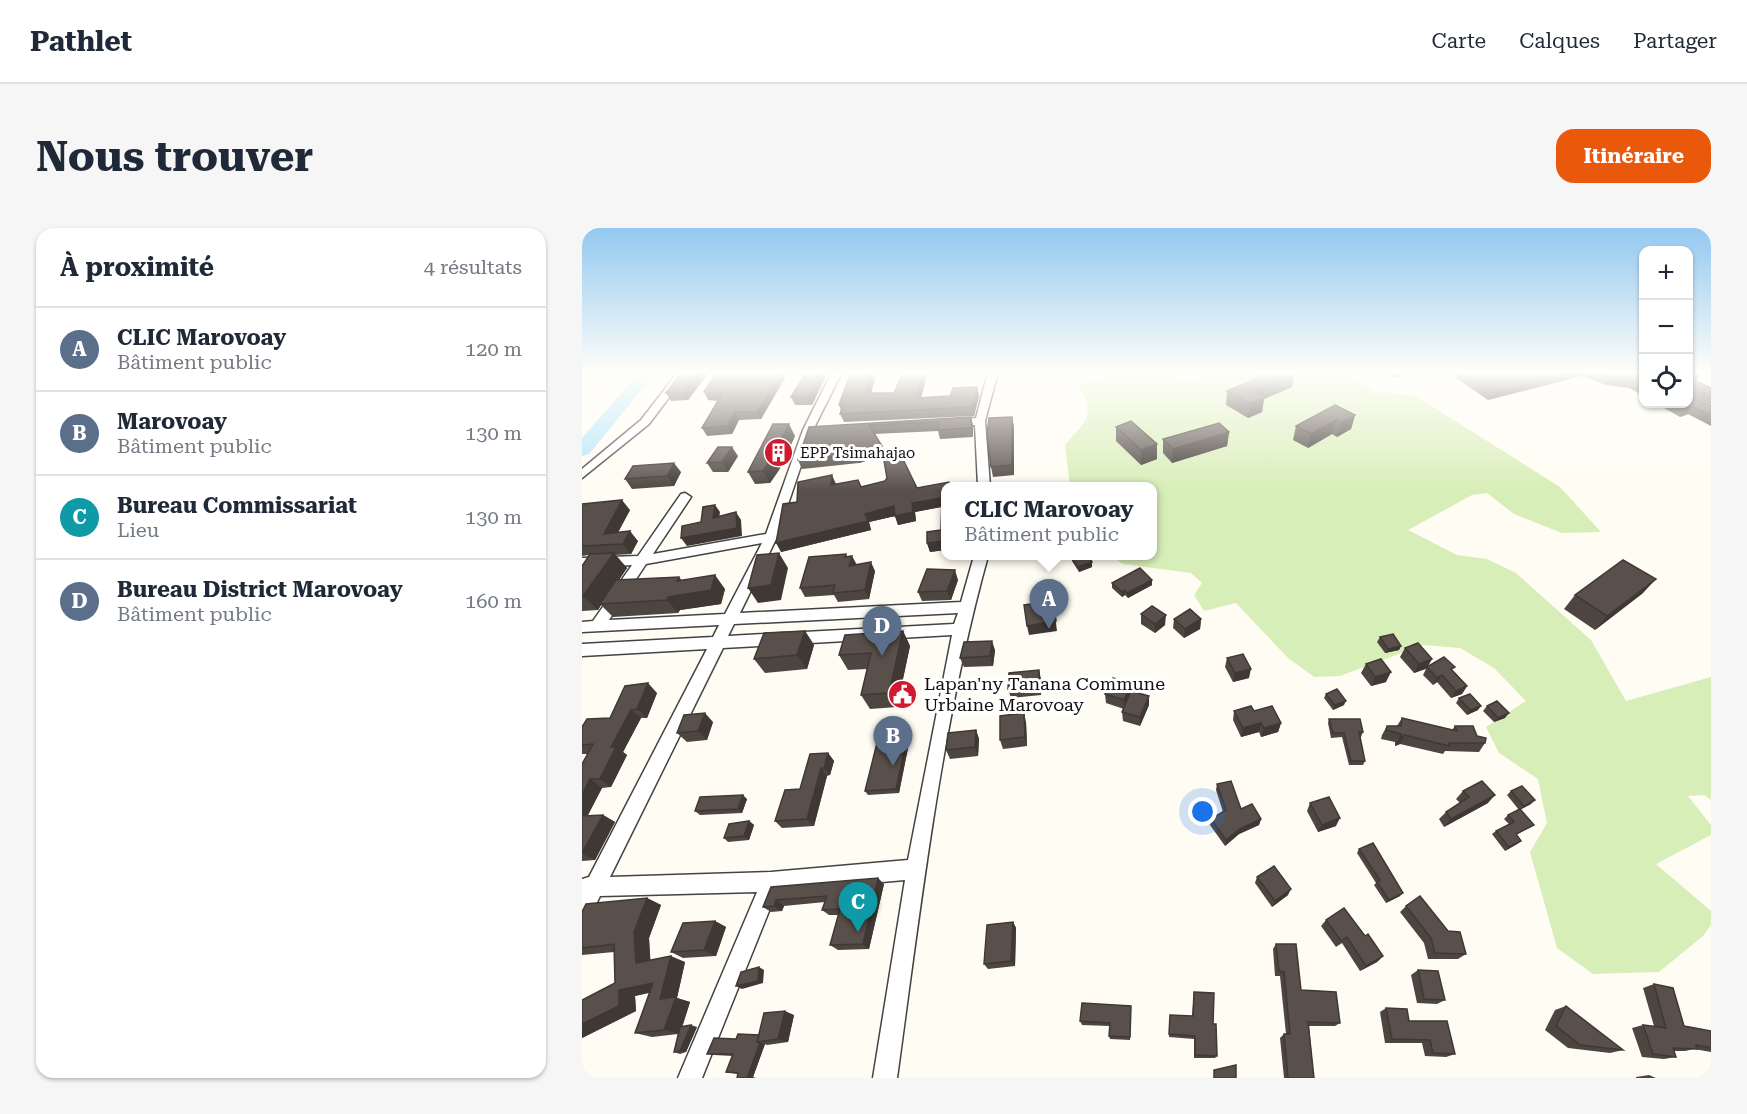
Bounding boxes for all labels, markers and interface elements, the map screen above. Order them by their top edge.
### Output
text: Pathlet [30,25,132,58]
text: Carte [1432,29,1486,53]
text: Calques [1519,29,1600,53]
text: Partager [1633,29,1717,53]
button: Itinéraire [1556,129,1711,183]
text: Nous trouver [36,132,313,181]
map controls [1639,246,1693,408]
button: + [1639,246,1693,300]
text: À proximité [60,252,214,282]
text: 4 résultats [424,255,522,279]
button: − [1639,300,1693,354]
text: CLIC Marovoay [117,325,286,350]
text: A [72,337,87,361]
text: 120 m [465,337,522,361]
text: Bâtiment public [117,350,272,374]
button: locate [1639,354,1693,408]
text: Marovoay [117,409,227,434]
text: B [72,421,87,445]
text: 130 m [465,421,522,445]
text: Bâtiment public [117,434,272,458]
building icon: EPP Tsimahajao [763,437,795,469]
place label: EPP Tsimahajao [800,444,915,462]
popup [941,482,1157,560]
text: Bureau Commissariat [117,493,357,518]
text: CLIC Marovoay [964,497,1134,522]
text: C [73,505,87,529]
text: 130 m [465,505,522,529]
text: Lieu [117,518,159,542]
text: Bâtiment public [964,522,1119,546]
text: Bureau District Marovoay [117,577,403,602]
pin: A [1030,580,1068,629]
text: D [71,589,88,613]
text: 160 m [465,589,522,613]
text: Bâtiment public [117,602,272,626]
pin: D [862,606,902,656]
place label: Lapan'ny Tanana Commune Urbaine Marovoay [924,673,1165,715]
public building icon: Lapan'ny Tanana Commune Urbaine Marovoay [887,678,919,710]
pin: B [874,716,912,766]
your location [1188,797,1217,826]
pin: C [838,882,878,932]

